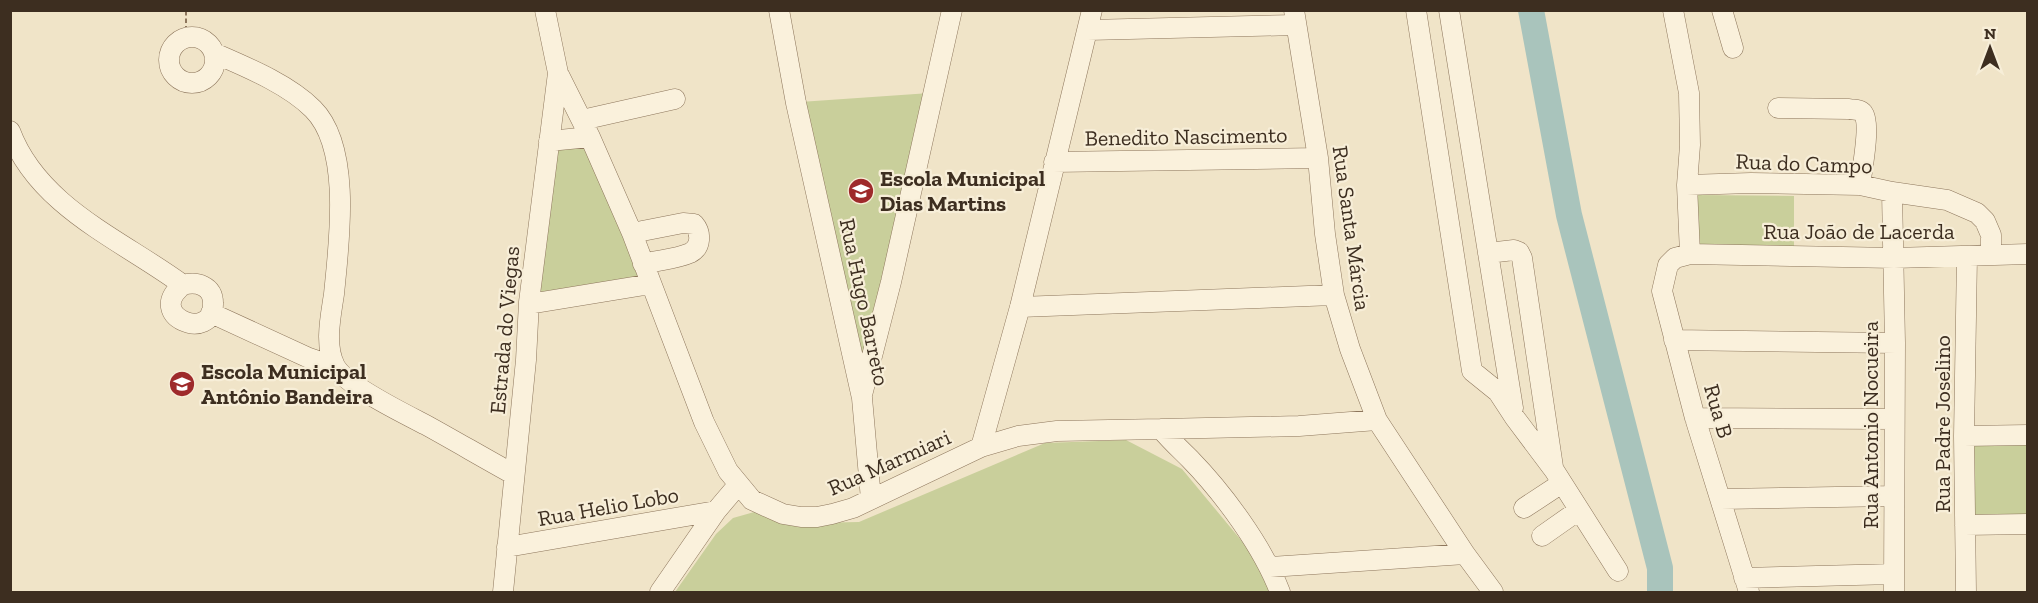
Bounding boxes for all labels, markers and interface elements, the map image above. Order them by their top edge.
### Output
north arrow [1960,18,2020,78]
text: N [1984,24,1996,43]
street label: Benedito Nascimento [1084,121,1288,152]
street label: Rua Santa Márcia [1327,144,1376,313]
street label: Rua do Campo [1735,148,1873,179]
place label: Escola Municipal Dias Martins [880,165,1045,217]
school or university icon: Escola Municipal Dias Martins [846,176,876,206]
street label: Rua Hugo Barreto [834,216,895,388]
street label: Rua João de Lacerda [1763,218,1955,245]
street label: Estrada do Viegas [484,245,525,415]
street label: Rua Antonio Nocueira [1857,321,1884,529]
street label: Rua Padre Joselino [1929,335,1956,513]
place label: Escola Municipal Antônio Bandeira [201,358,373,410]
school or university icon: Escola Municipal Antônio Bandeira [167,369,197,399]
street label: Rua B [1698,381,1739,441]
street label: Rua Marmiari [824,423,955,502]
street label: Rua Helio Lobo [536,481,681,532]

